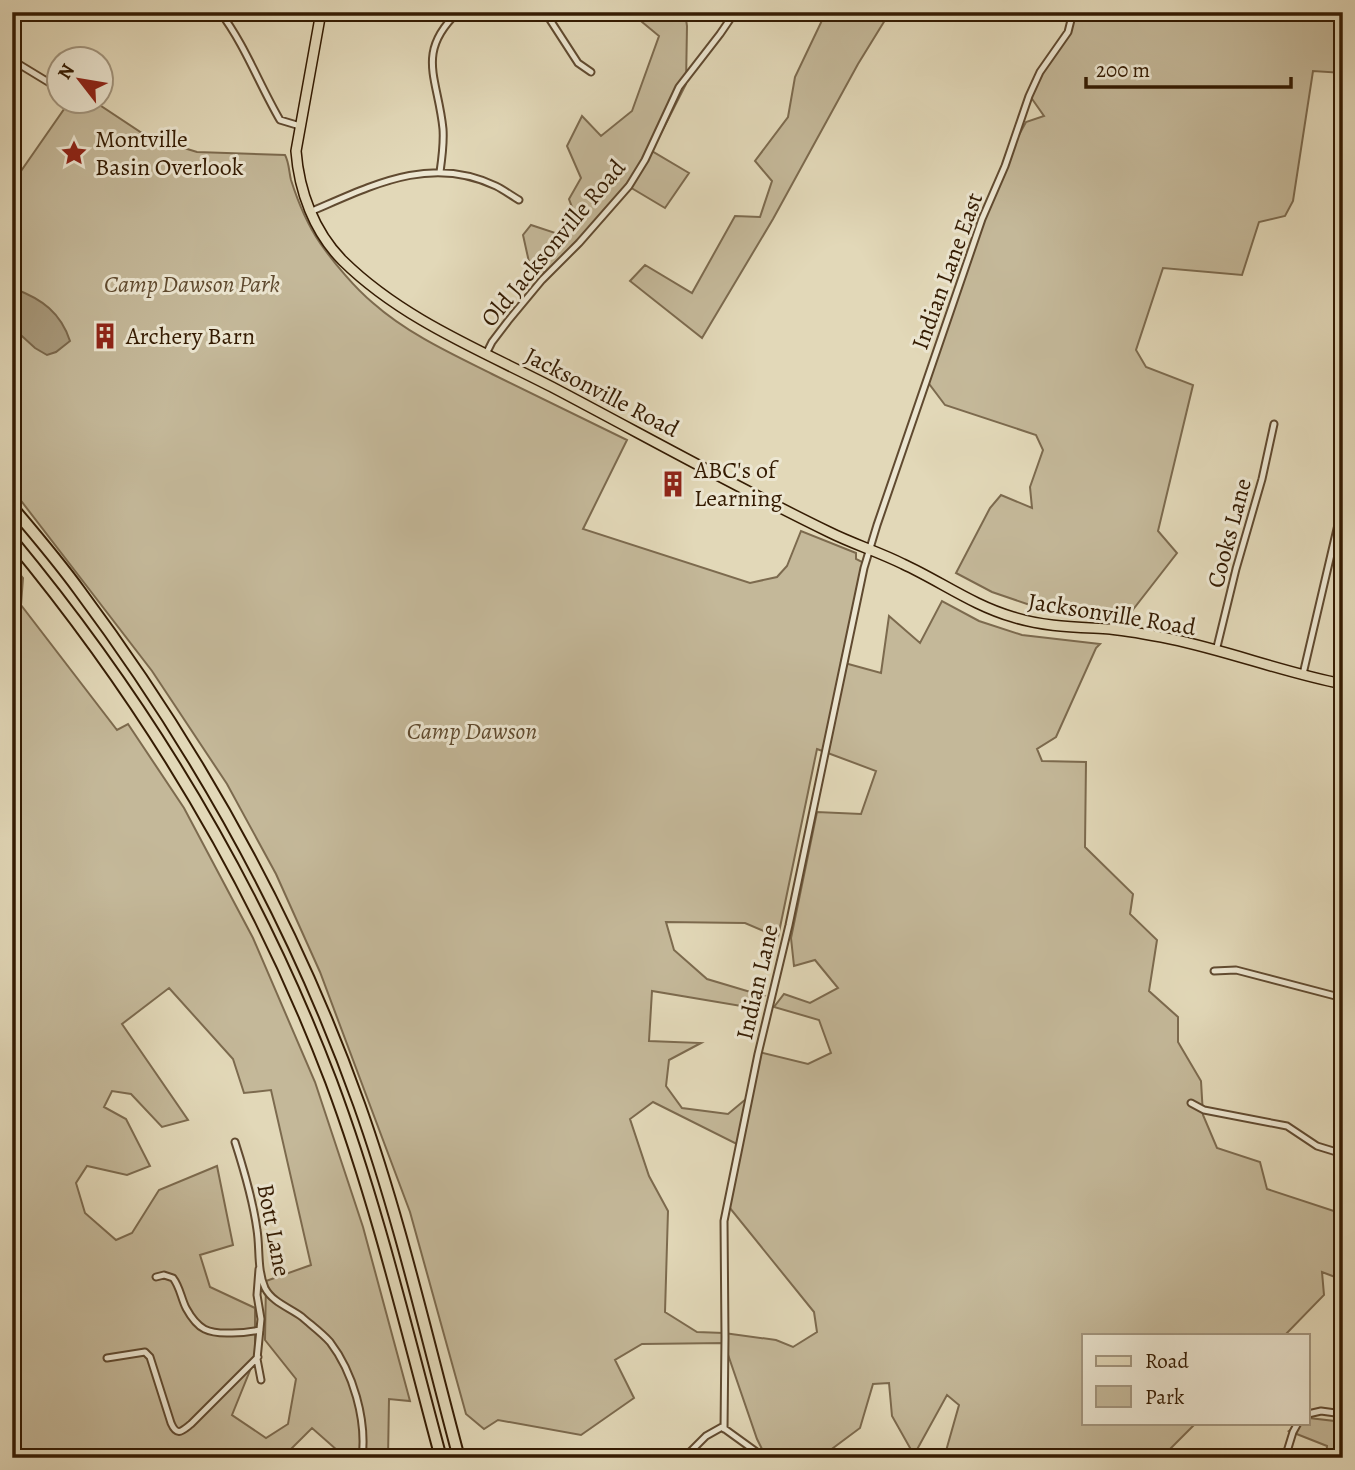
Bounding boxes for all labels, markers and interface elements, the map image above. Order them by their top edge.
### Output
north arrow [46,46,116,116]
scale bar [1086,46,1290,90]
text: 200 m [1096,56,1150,84]
text: N [52,59,81,84]
place label: Montville Basin Overlook [95,123,244,183]
place icon: Montville Basin Overlook [59,138,89,168]
street label: Old Jacksonville Road [473,152,633,334]
street label: Indian Lane East [904,188,990,354]
park label: Camp Dawson Park [104,268,280,300]
place label: Archery Barn [125,320,255,352]
building icon: Archery Barn [90,321,120,351]
street label: Jacksonville Road [519,339,685,445]
place label: ABC's of Learning [693,454,782,514]
building icon: ABC's of Learning [658,469,688,499]
street label: Cooks Lane [1199,475,1259,591]
street label: Jacksonville Road [1026,585,1198,643]
park label: Camp Dawson [407,715,537,747]
street label: Indian Lane [728,921,786,1043]
street label: Bott Lane [249,1181,299,1279]
legend [1082,1334,1310,1424]
text: Road [1145,1347,1189,1375]
text: Park [1145,1383,1185,1411]

